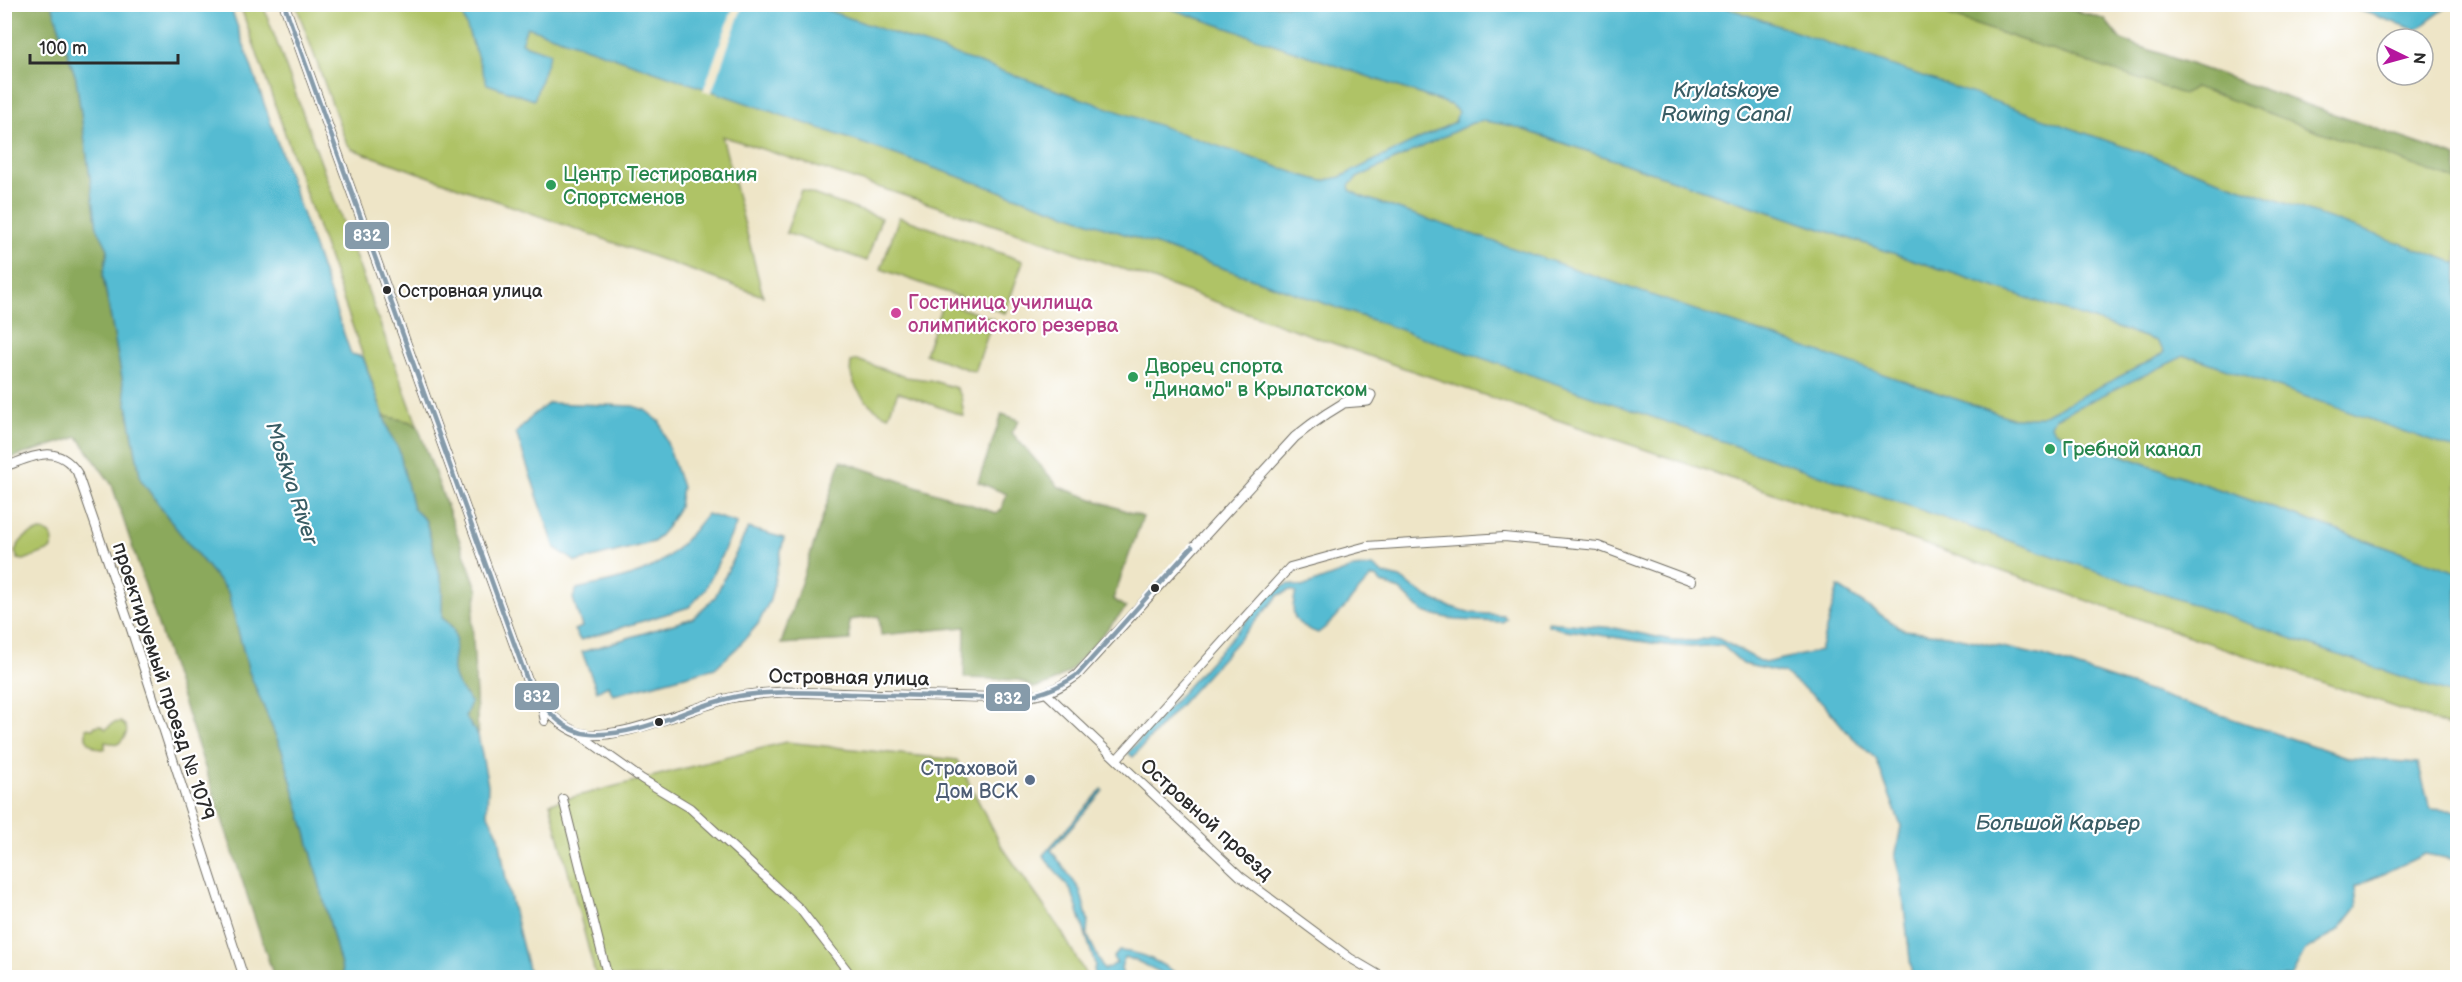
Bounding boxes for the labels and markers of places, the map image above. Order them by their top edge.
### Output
place label: Центр Тестирования Спортсменов [563,163,757,210]
marker: Центр Тестирования Спортсменов [544,178,558,192]
place label: Островная улица [398,281,543,302]
marker: Островная улица [381,284,393,296]
place label: Гостиница училища олимпийского резерва [908,291,1119,338]
marker: Гостиница училища олимпийского резерва [889,306,903,320]
place label: Дворец спорта "Динамо" в Крылатском [1145,355,1368,402]
marker: Дворец спорта "Динамо" в Крылатском [1126,370,1140,384]
place label: Гребной канал [2062,438,2202,462]
marker: Гребной канал [2043,442,2057,456]
unlabelled marker [1149,582,1161,594]
unlabelled marker [653,716,665,728]
place label: Страховой Дом ВСК [920,757,1018,804]
marker: Страховой Дом ВСК [1023,773,1037,787]

